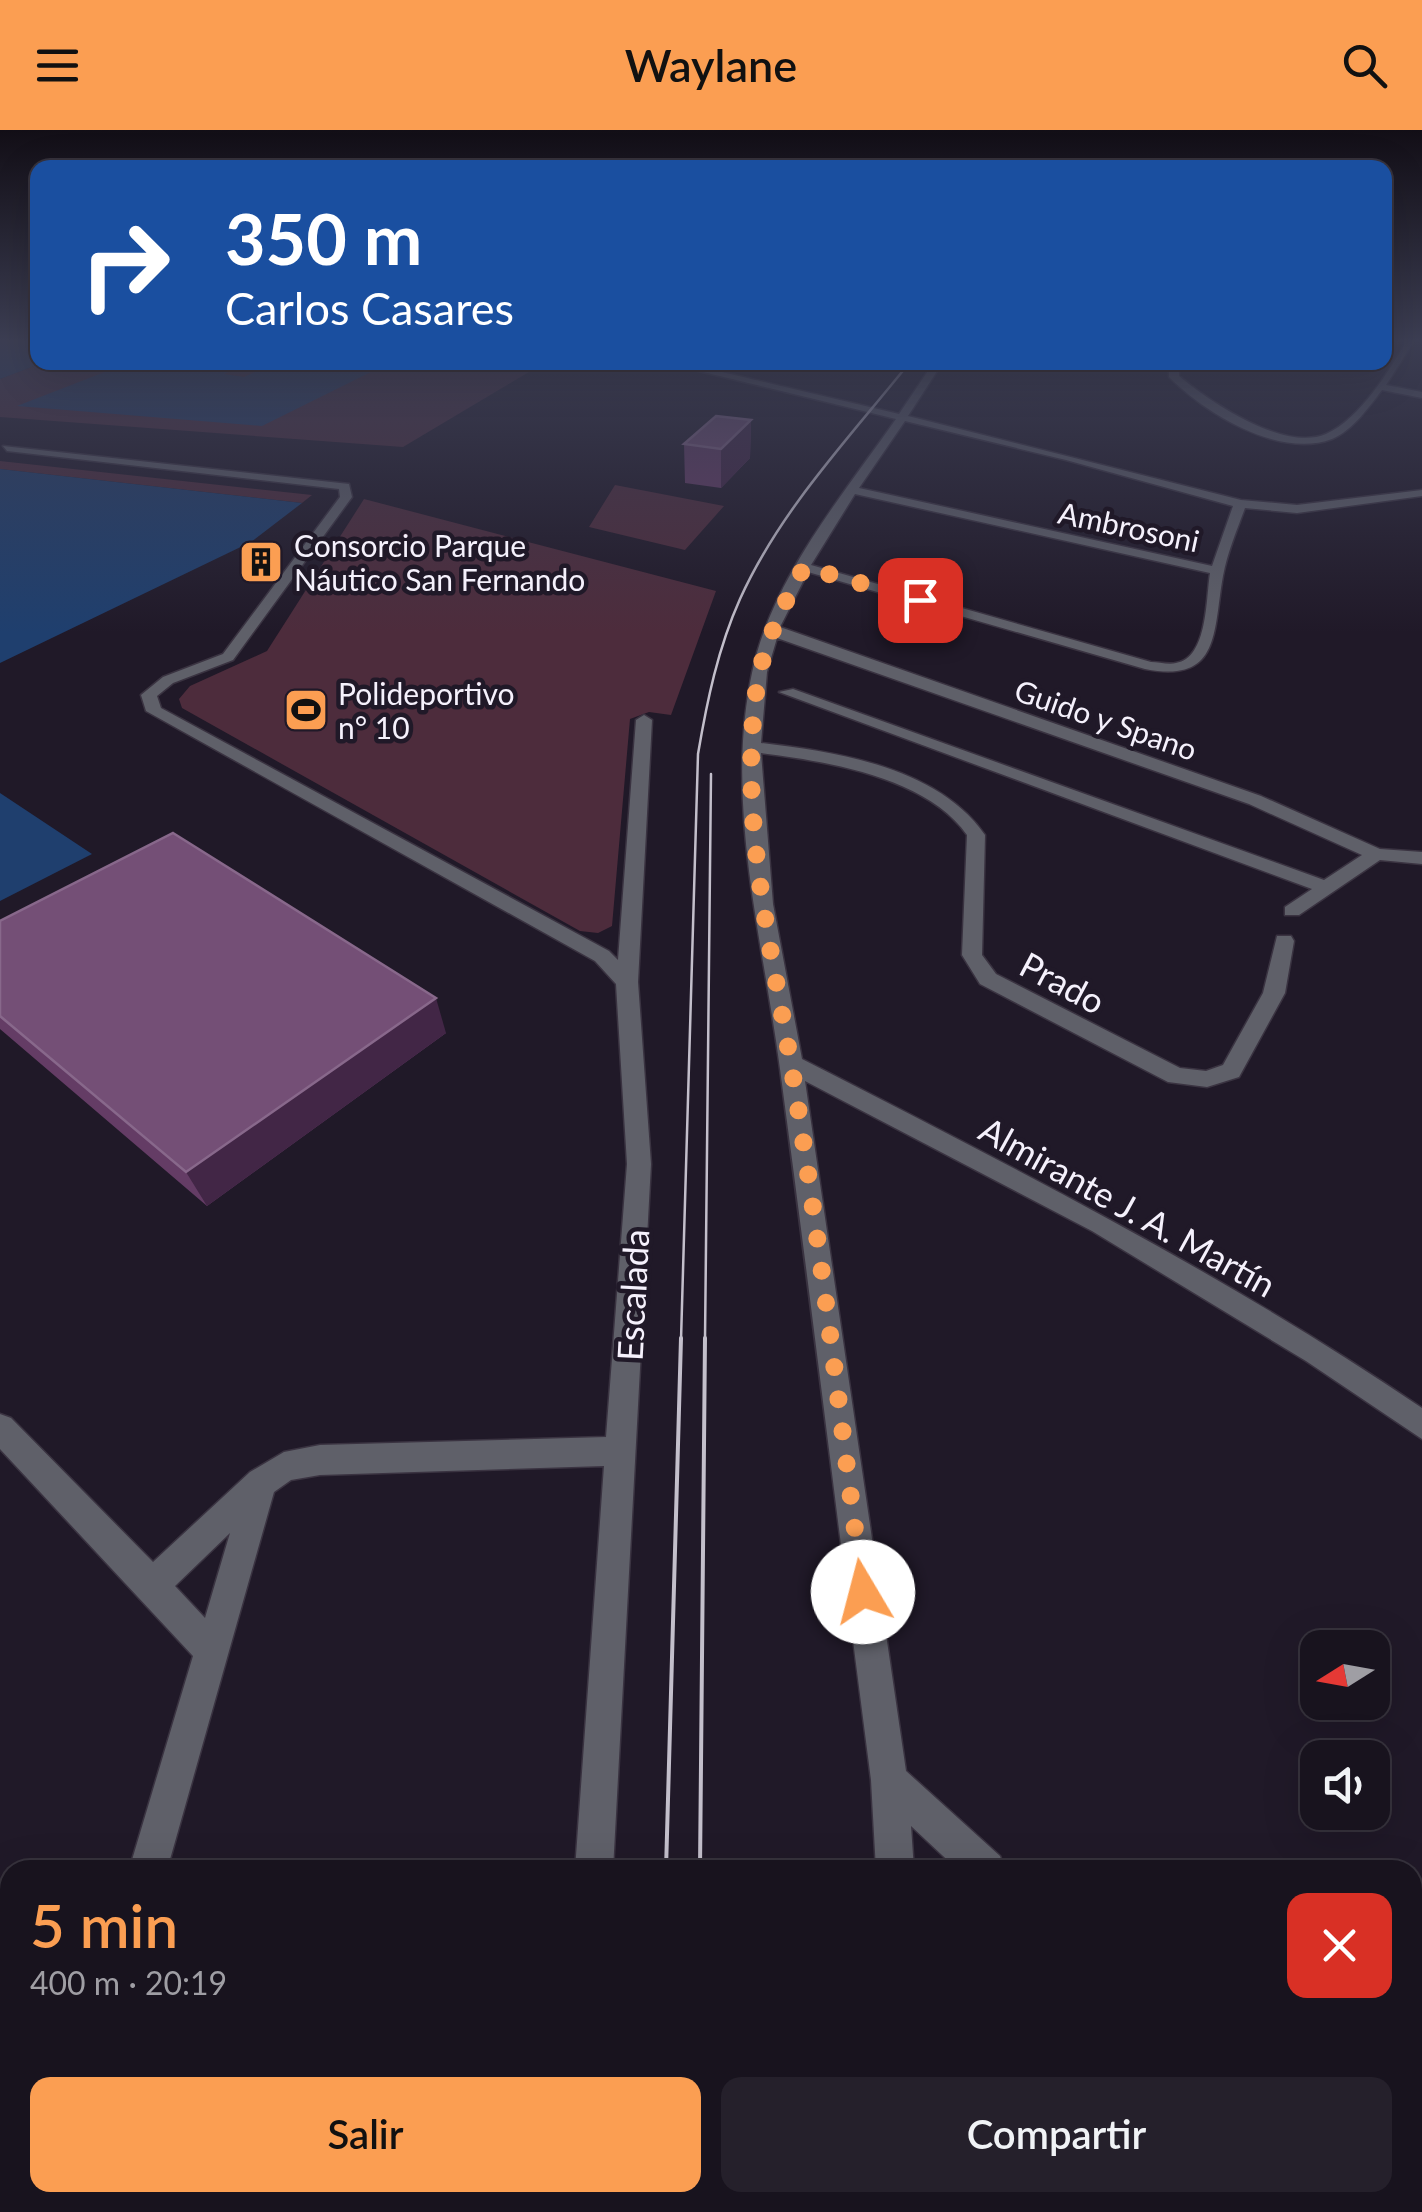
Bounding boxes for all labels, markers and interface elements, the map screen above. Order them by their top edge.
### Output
icon: menu [30,38,85,93]
text: Waylane [625,38,797,92]
icon: search [1337,38,1392,93]
text: 350 m [225,196,422,280]
icon: right [60,200,190,330]
text: Carlos Casares [225,281,514,335]
street label: Ambrosoni [1055,494,1203,558]
place label: Consorcio Parque Náutico San Fernando [294,527,585,597]
building icon: Consorcio Parque Náutico San Fernando [238,539,284,585]
pin [878,558,963,643]
icon: arrive [893,573,948,628]
street label: Guido y Spano [1010,671,1202,767]
place label: Polideportivo n° 10 [338,675,514,745]
sports icon: Polideportivo n° 10 [283,687,329,733]
street label: Prado [1013,942,1113,1022]
street label: Almirante J. A. Martín [973,1107,1283,1305]
street label: Escalada [608,1228,656,1362]
position arrow [811,1540,915,1644]
north arrow [1300,1630,1390,1720]
map controls [1300,1630,1390,1830]
button: sound [1300,1740,1390,1830]
text: 5 min [30,1889,178,1961]
button: close [1287,1893,1392,1998]
text: 400 m · 20:19 [30,1963,227,2002]
button: Salir [30,2077,701,2192]
button: Compartir [721,2077,1392,2192]

